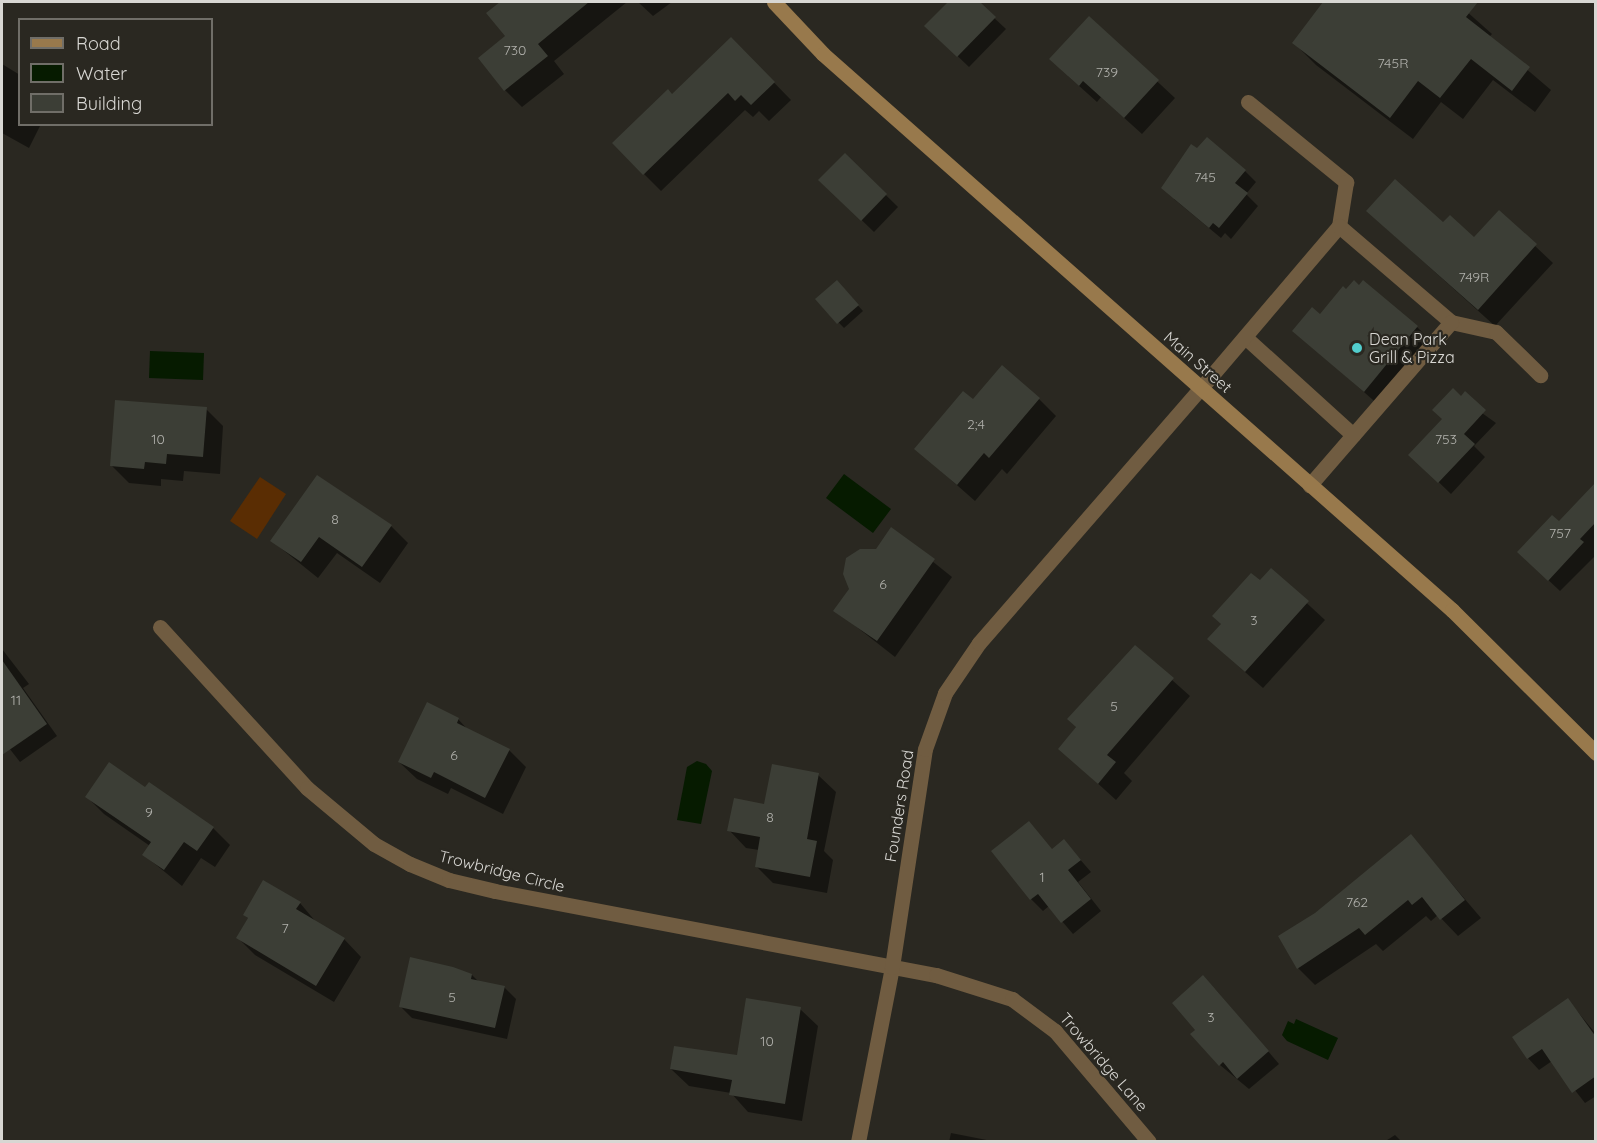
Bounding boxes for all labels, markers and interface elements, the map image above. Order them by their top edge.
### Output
legend [18,18,213,126]
text: Road [76,32,121,55]
house number: 730 [504,42,526,58]
house number: 745R [1377,55,1409,71]
text: Water [76,62,127,85]
house number: 739 [1096,64,1118,80]
text: Building [76,92,142,115]
house number: 745 [1194,169,1216,185]
house number: 749R [1459,269,1489,285]
street label: Main Street [1160,327,1236,397]
place label: Dean Park Grill & Pizza [1369,329,1455,367]
marker: Dean Park Grill & Pizza [1350,341,1364,355]
house number: 2;4 [967,416,985,432]
house number: 10 [151,431,165,447]
house number: 753 [1435,431,1457,447]
house number: 8 [331,511,339,527]
house number: 757 [1549,525,1571,541]
house number: 6 [879,576,887,592]
house number: 3 [1250,612,1258,628]
house number: 11 [11,692,21,708]
house number: 5 [1110,698,1118,714]
house number: 6 [450,747,458,763]
street label: Founders Road [881,749,917,863]
house number: 9 [145,804,153,820]
house number: 8 [766,809,774,825]
street label: Trowbridge Circle [437,846,567,896]
house number: 1 [1039,869,1045,885]
house number: 762 [1346,894,1368,910]
house number: 7 [281,920,289,936]
house number: 5 [448,989,456,1005]
street label: Trowbridge Lane [1056,1009,1152,1115]
house number: 3 [1207,1009,1215,1025]
house number: 10 [760,1033,774,1049]

